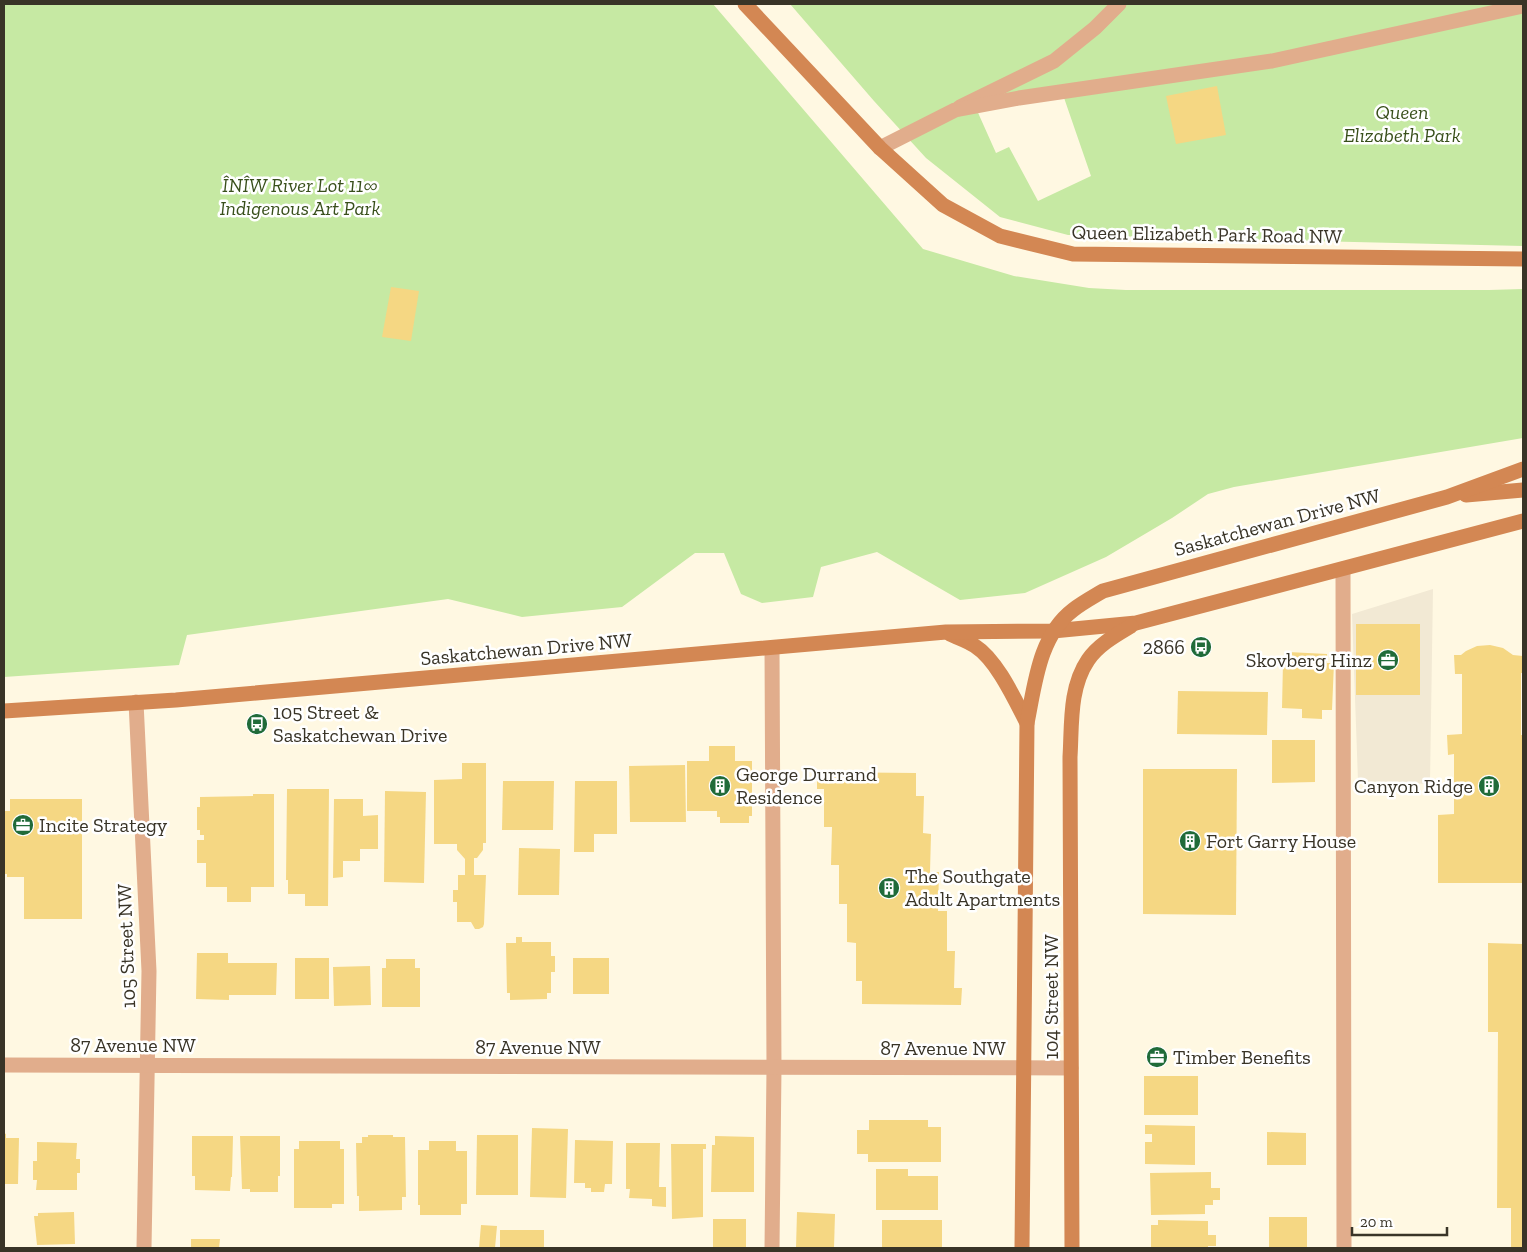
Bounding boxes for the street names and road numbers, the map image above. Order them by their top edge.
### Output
street label: Queen Elizabeth Park Road NW [1071,220,1343,248]
street label: Saskatchewan Drive NW [1171,483,1383,561]
street label: Saskatchewan Drive NW [419,628,633,670]
street label: 105 Street NW [112,883,140,1009]
street label: 104 Street NW [1039,934,1063,1060]
street label: 87 Avenue NW [70,1033,196,1057]
street label: 87 Avenue NW [475,1035,601,1059]
street label: 87 Avenue NW [880,1036,1006,1060]

